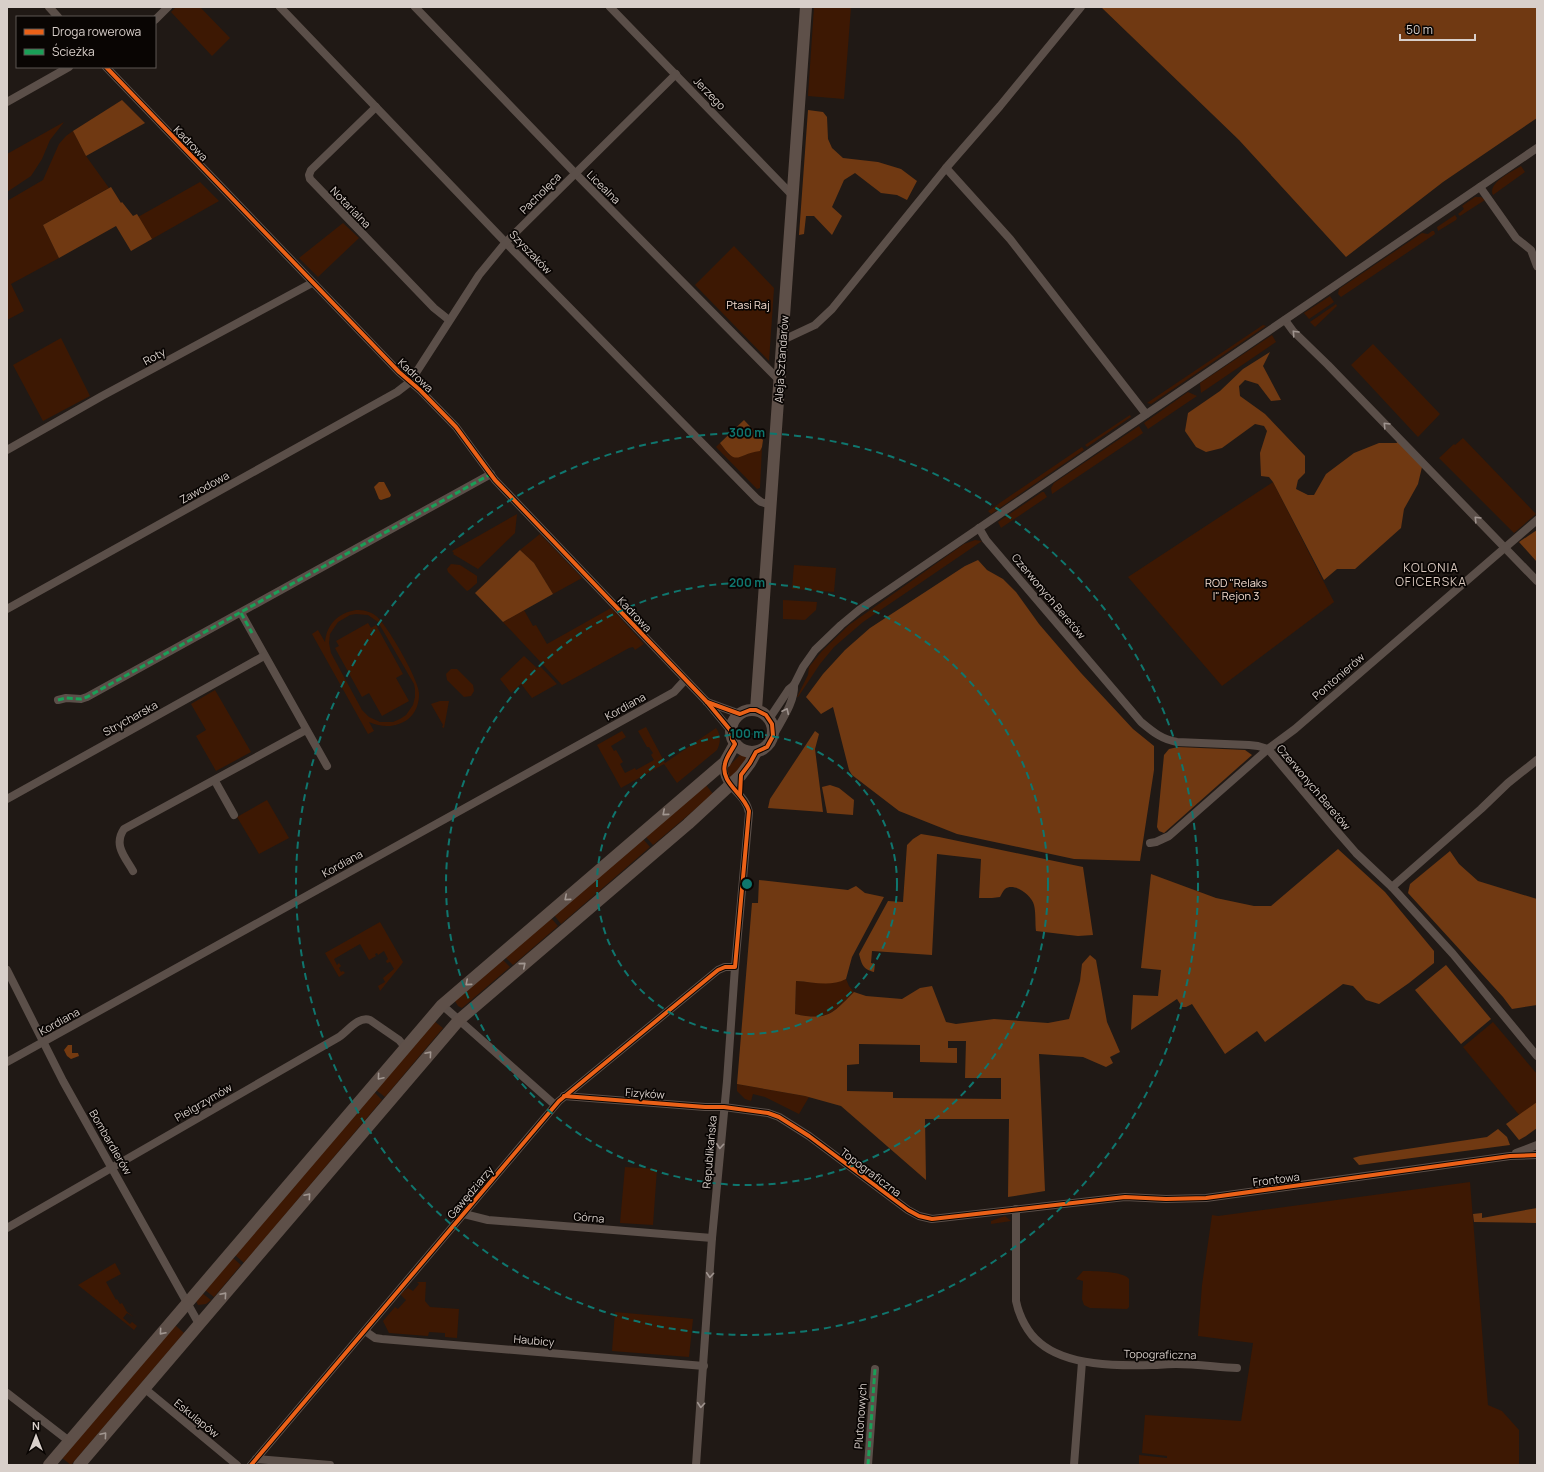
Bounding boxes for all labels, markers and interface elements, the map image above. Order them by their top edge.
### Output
legend [16,16,156,68]
scale bar [1400,16,1475,42]
text: 50 m [1406,21,1433,38]
text: Droga rowerowa [52,23,141,40]
text: Ścieżka [52,43,95,60]
street label: Jerzego [691,73,730,113]
street label: Kadrowa [170,122,212,164]
street label: Licealna [584,167,624,207]
street label: Pacholęca [516,169,564,217]
street label: Notarialna [327,183,375,231]
street label: Szyszaków [506,227,556,278]
park label: Ptasi Raj [726,297,770,312]
street label: Aleja Sztandarów [770,314,792,403]
one-way arrow [1292,330,1300,338]
street label: Roty [140,344,168,368]
street label: Kadrowa [395,355,437,395]
one-way arrow [1384,422,1391,430]
text: 300 m [729,424,765,441]
street label: Zawodowa [177,467,231,507]
one-way arrow [1474,516,1482,524]
street label: Czerwonych Beretów [1009,550,1090,642]
district label: KOLONIA OFICERSKA [1395,559,1467,590]
text: 200 m [729,574,765,591]
park label: ROD "Relaks I" Rejon 3 [1205,575,1267,603]
street label: Kadrowa [615,593,655,635]
street label: Pontonierów [1309,649,1368,703]
street label: Kordiana [602,689,648,723]
street label: Strycharska [100,697,160,739]
one-way arrow [781,708,789,715]
text: 100 m [730,725,764,742]
street label: Czerwonych Beretów [1274,741,1355,833]
one-way arrow [662,808,670,815]
street label: Kordiana [319,846,365,880]
centre of rings [740,877,754,891]
one-way arrow [564,893,571,900]
one-way arrow [518,962,526,969]
one-way arrow [466,978,473,985]
street label: Kordiana [36,1004,82,1038]
one-way arrow [425,1052,432,1059]
one-way arrow [377,1073,384,1080]
street label: Pielgrzymów [171,1079,235,1125]
street label: Fizyków [625,1084,666,1102]
street label: Bombardierów [86,1107,136,1178]
street label: Republikańska [698,1115,720,1189]
one-way arrow [716,1143,725,1149]
street label: Topograficzna [837,1144,905,1200]
street label: Gawędziarzy [443,1162,497,1222]
street label: Frontowa [1252,1169,1300,1189]
one-way arrow [304,1193,311,1200]
street label: Górna [573,1208,605,1226]
one-way arrow [705,1272,714,1278]
one-way arrow [219,1292,226,1299]
one-way arrow [160,1328,167,1335]
street label: Haubicy [513,1331,555,1349]
street label: Topograficzna [1123,1346,1197,1362]
street label: Plutonowych [850,1383,870,1449]
street label: Eskulapów [171,1395,223,1441]
one-way arrow [696,1402,705,1408]
north arrow [16,1416,56,1456]
text: N [32,1418,40,1433]
one-way arrow [99,1433,106,1440]

